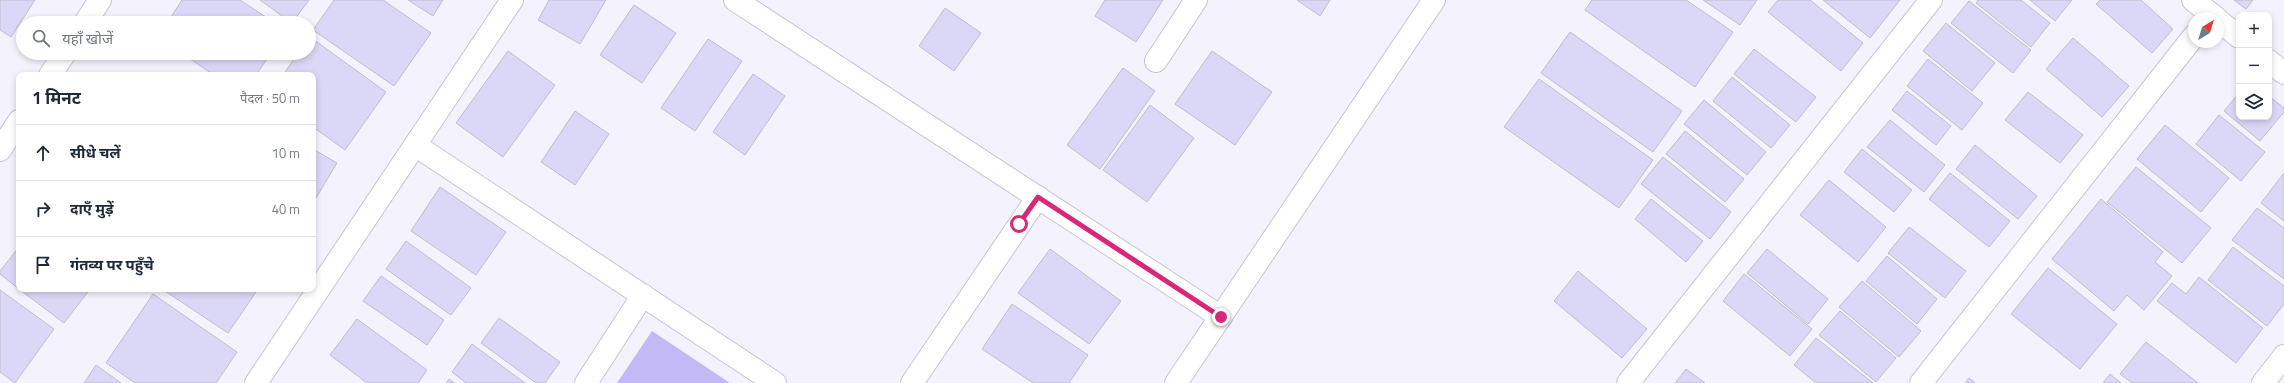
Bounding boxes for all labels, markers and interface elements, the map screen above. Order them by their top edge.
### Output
north arrow [2188,12,2224,48]
map controls [2236,12,2272,120]
button: + [2236,12,2272,48]
search box [16,16,316,60]
icon: search [30,27,52,49]
text: यहाँ खोजें [62,27,113,50]
button: − [2236,48,2272,84]
button: layers [2236,84,2272,120]
text: 1 मिनट [32,85,81,111]
text: पैदल · 50 m [240,88,300,108]
text: सीधे चलें [70,141,121,164]
icon: ahead [32,142,54,164]
text: 10 m [272,143,300,163]
text: दाएँ मुड़ें [70,197,114,220]
icon: right [32,198,54,220]
text: 40 m [272,199,300,219]
route start [1010,215,1028,233]
text: गंतव्य पर पहुँचे [70,253,154,276]
icon: arrive [32,254,54,276]
route end [1212,308,1230,326]

